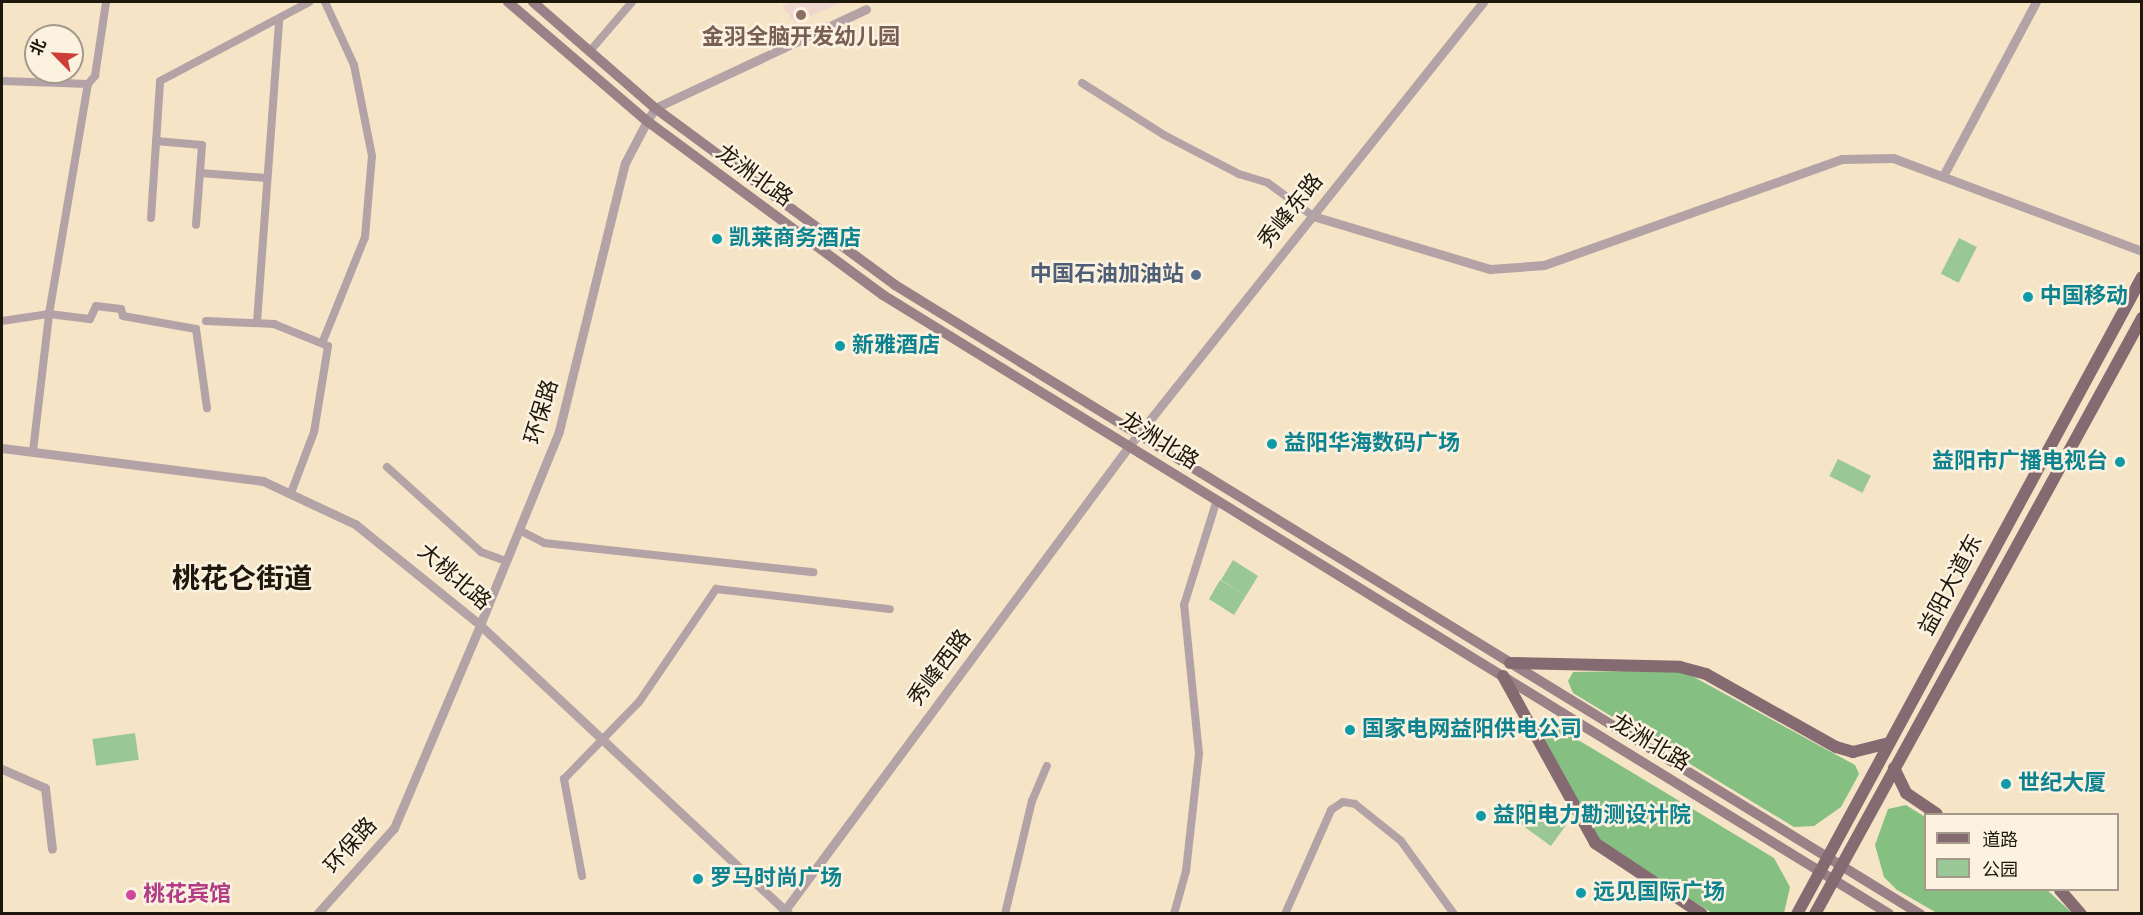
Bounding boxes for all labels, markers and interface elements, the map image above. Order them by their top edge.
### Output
marker: 金羽全脑开发幼儿园 [794,8,808,22]
north arrow [24,24,84,84]
place label: 金羽全脑开发幼儿园 [702,25,900,51]
text: 北 [27,36,51,58]
street label: 龙洲北路 [711,139,797,213]
street label: 秀峰东路 [1253,168,1329,254]
place label: 凯莱商务酒店 [729,226,861,252]
marker: 凯莱商务酒店 [710,232,724,246]
place label: 中国石油加油站 [1030,262,1184,288]
marker: 中国石油加油站 [1189,268,1203,282]
place label: 中国移动 [2040,284,2128,310]
marker: 中国移动 [2021,290,2035,304]
place label: 新雅酒店 [852,333,940,359]
marker: 新雅酒店 [833,339,847,353]
street label: 环保路 [520,377,564,447]
street label: 龙洲北路 [1115,406,1203,476]
place label: 益阳华海数码广场 [1284,431,1460,457]
marker: 益阳华海数码广场 [1265,437,1279,451]
place label: 益阳市广播电视台 [1932,449,2108,475]
marker: 益阳市广播电视台 [2113,455,2127,469]
street label: 益阳大道东 [1914,530,1988,640]
street label: 大桃北路 [412,538,496,616]
district label: 桃花仑街道 [172,563,312,597]
street label: 秀峰西路 [903,625,977,711]
street label: 龙洲北路 [1605,709,1695,777]
place label: 国家电网益阳供电公司 [1362,717,1582,743]
marker: 国家电网益阳供电公司 [1343,723,1357,737]
place label: 世纪大厦 [2018,771,2106,797]
marker: 世纪大厦 [1999,777,2013,791]
place label: 益阳电力勘测设计院 [1493,803,1691,829]
marker: 益阳电力勘测设计院 [1474,809,1488,823]
street label: 环保路 [319,813,383,879]
legend [1924,813,2119,891]
text: 道路 [1982,830,2018,851]
text: 公园 [1982,860,2018,881]
place label: 罗马时尚广场 [710,866,842,892]
marker: 罗马时尚广场 [691,872,705,886]
place label: 远见国际广场 [1593,880,1725,906]
place label: 桃花宾馆 [143,882,231,908]
marker: 远见国际广场 [1574,886,1588,900]
marker: 桃花宾馆 [124,888,138,902]

